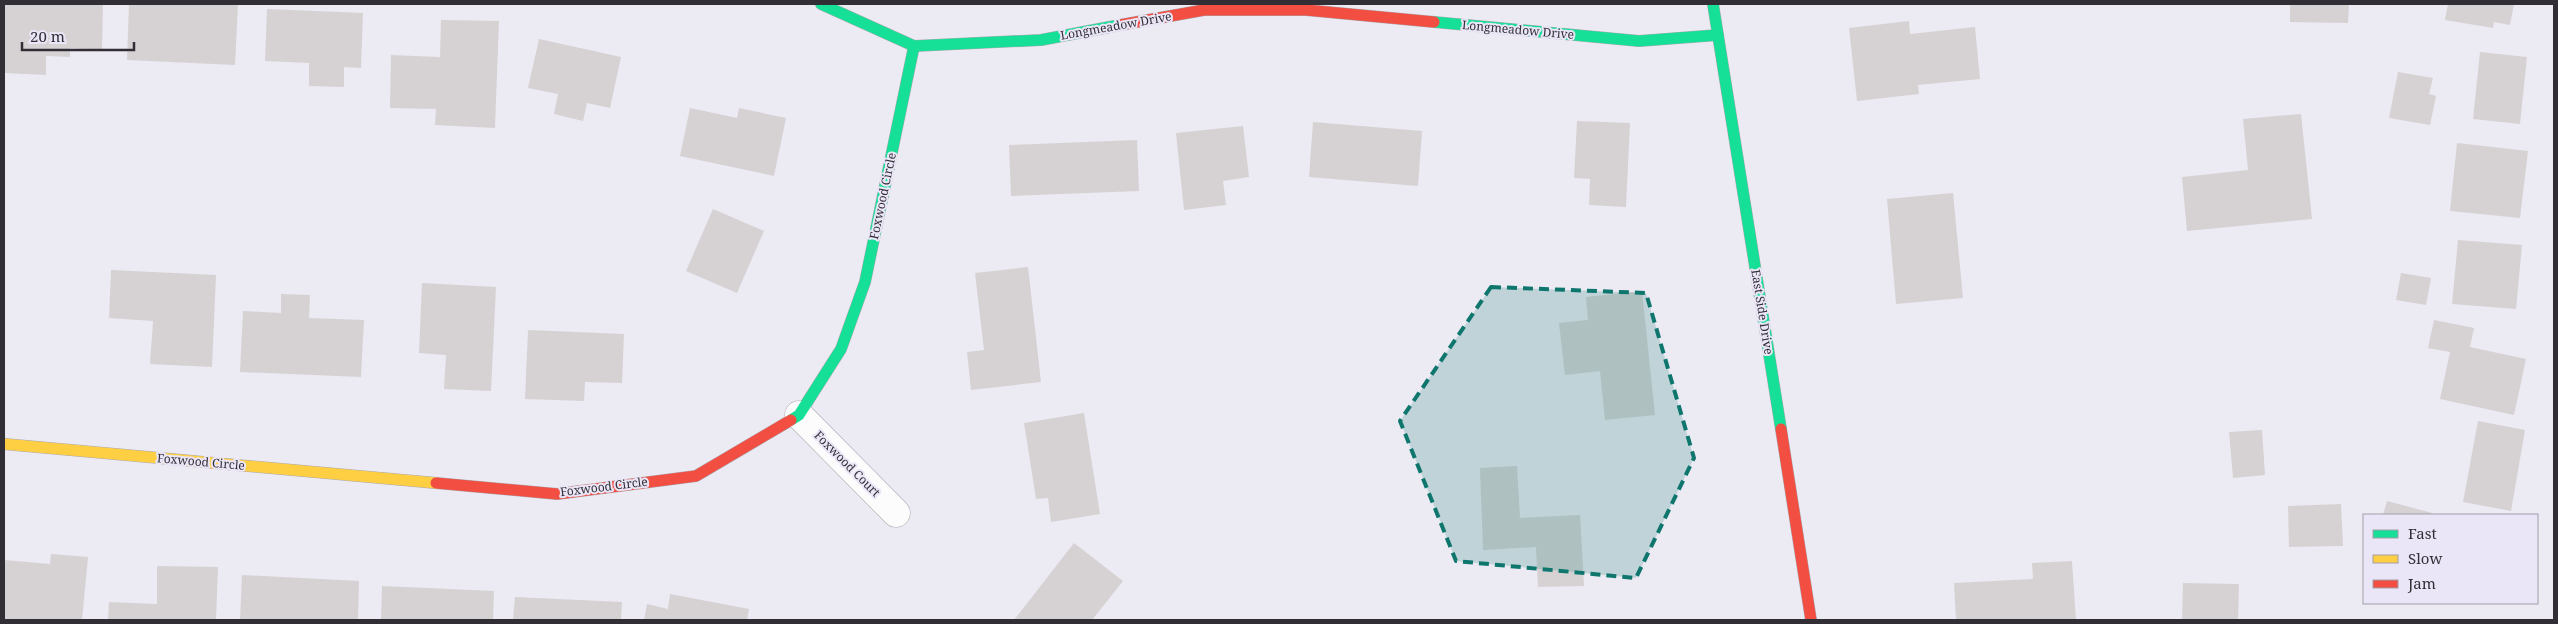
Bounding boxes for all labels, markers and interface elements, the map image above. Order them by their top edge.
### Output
street label: Longmeadow Drive [1059,7,1173,44]
street label: Longmeadow Drive [1461,16,1575,43]
scale bar [22,20,135,52]
text: 20 m [30,26,65,46]
street label: Foxwood Circle [865,151,900,241]
street label: East Side Drive [1747,268,1778,356]
street label: Foxwood Court [811,427,884,500]
street label: Foxwood Circle [156,449,246,474]
street label: Foxwood Circle [559,473,649,500]
legend [2363,514,2538,604]
text: Fast [2408,523,2437,543]
text: Slow [2408,548,2442,568]
text: Jam [2407,573,2436,593]

